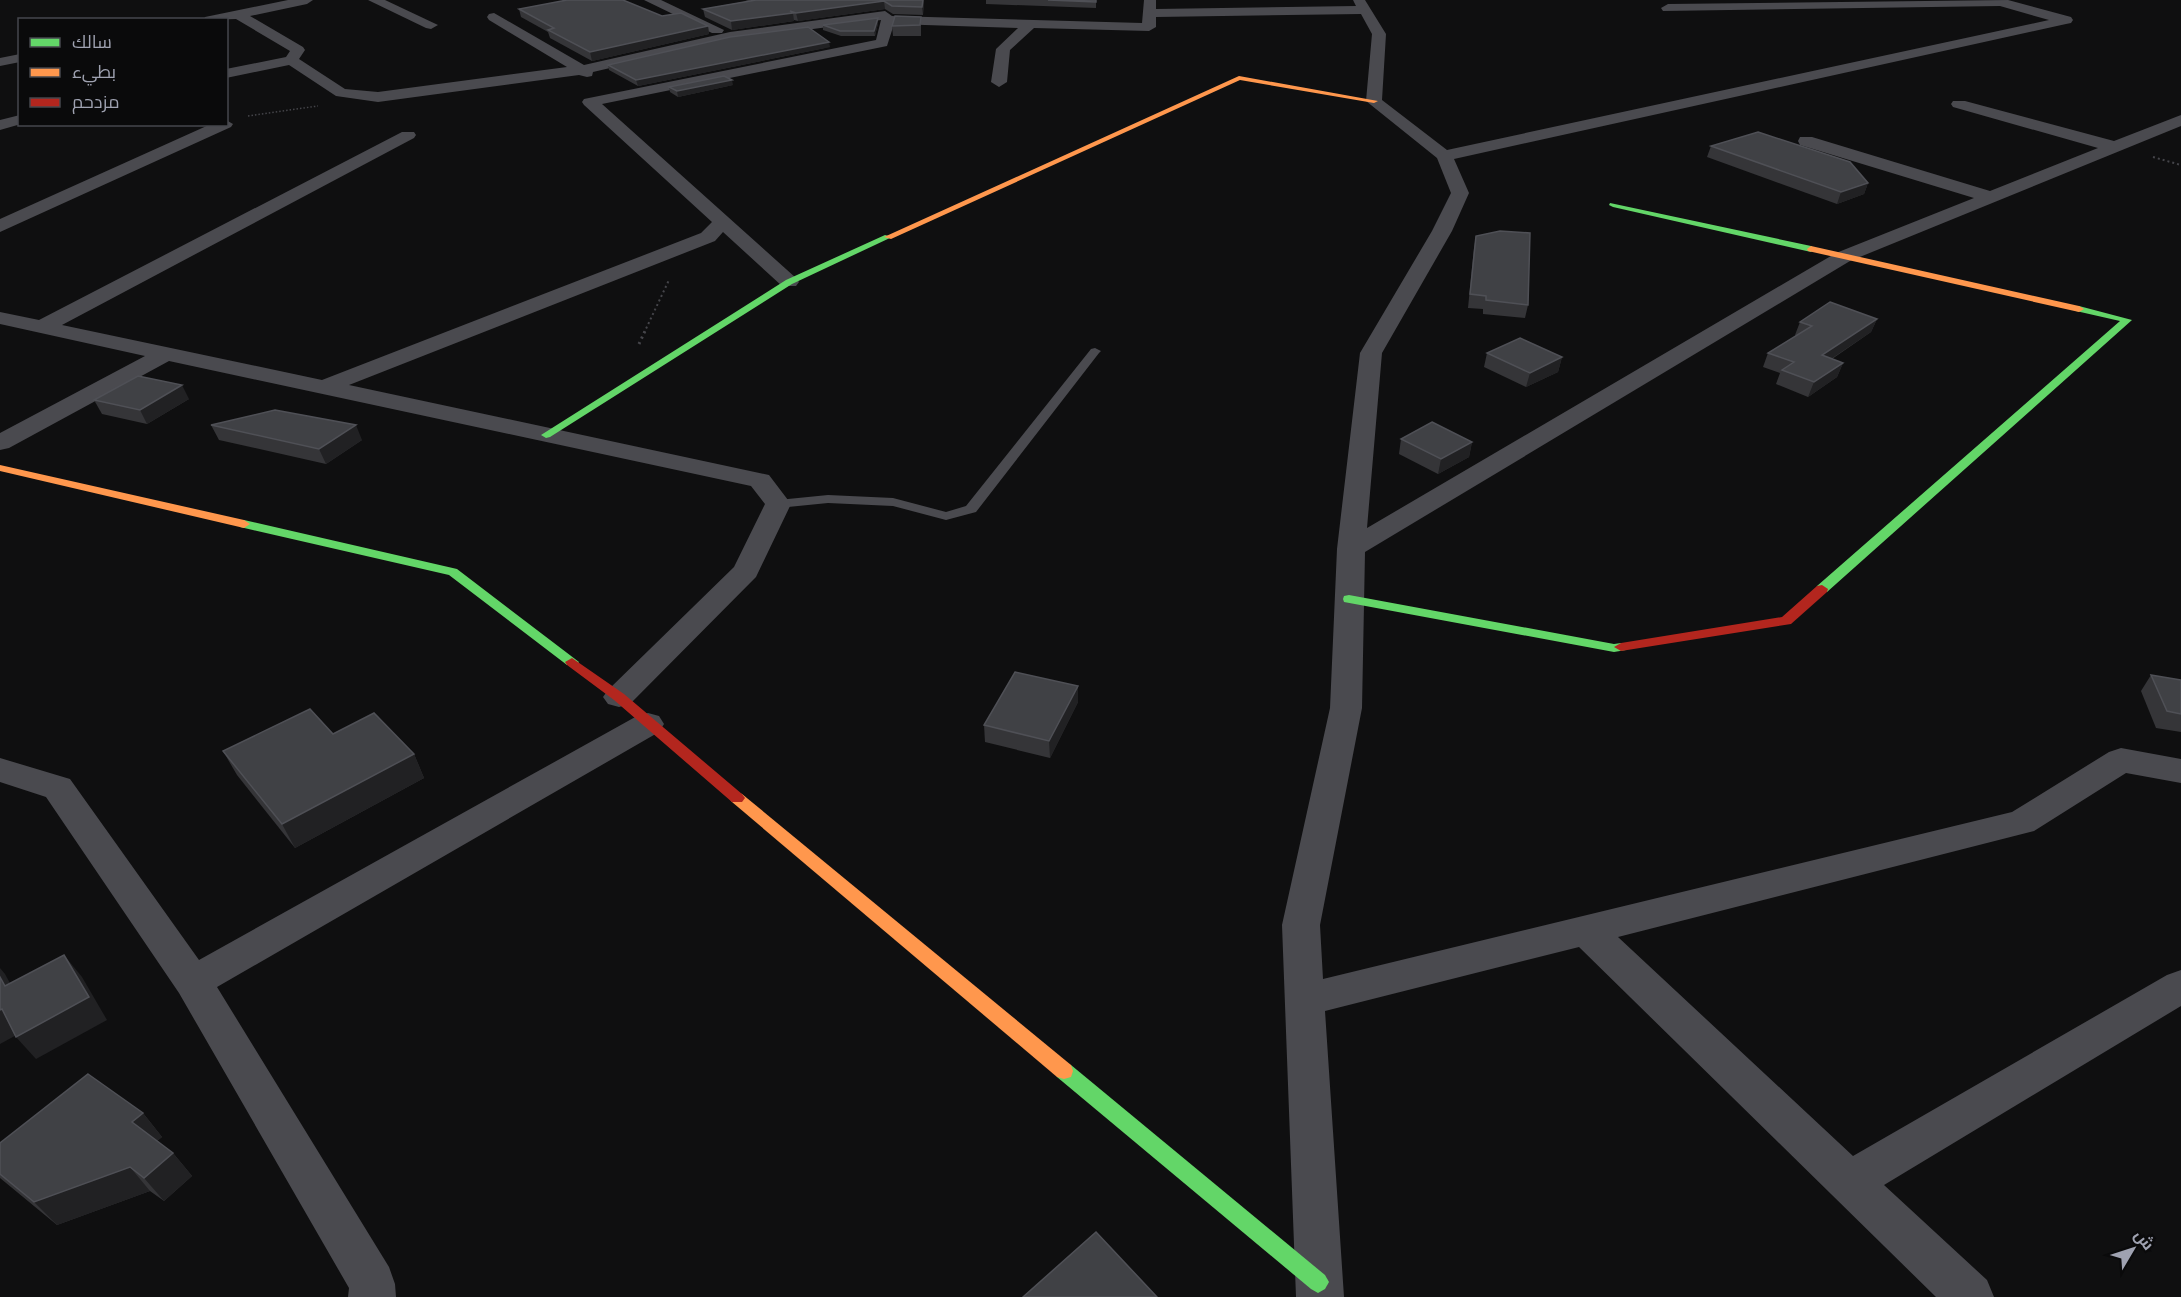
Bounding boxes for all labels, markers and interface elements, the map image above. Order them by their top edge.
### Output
legend [18,18,228,126]
text: سالك [72,30,112,52]
text: بطيء [72,60,116,86]
text: مزدحم [72,90,120,114]
north arrow [2103,1219,2163,1279]
text: ش [2130,1225,2159,1254]

